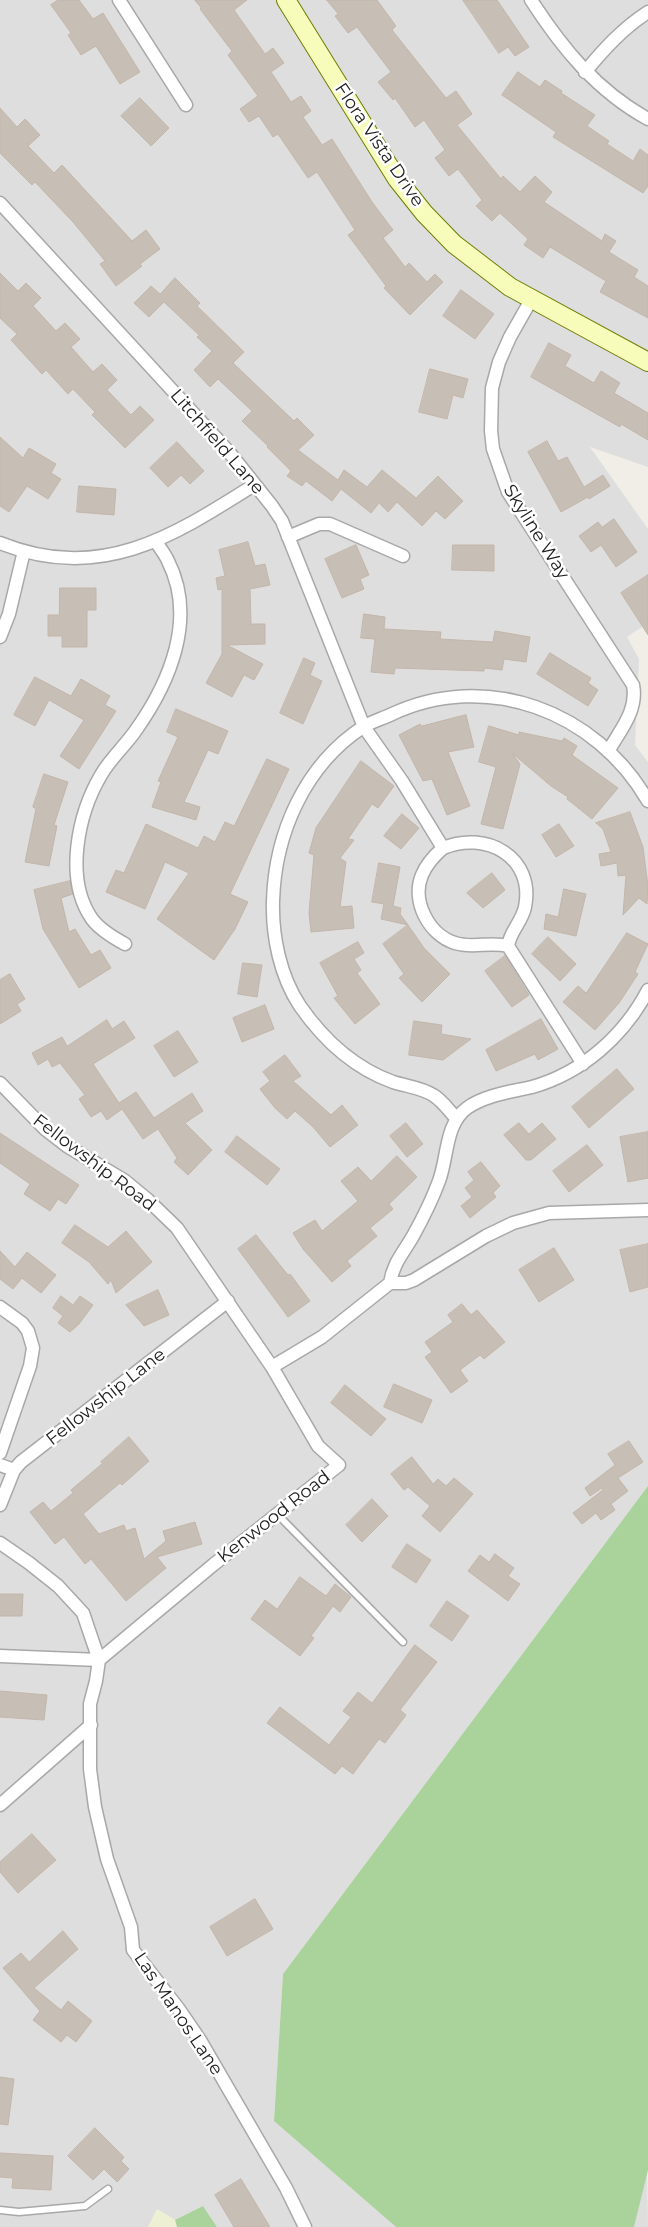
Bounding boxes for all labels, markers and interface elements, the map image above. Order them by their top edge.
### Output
street label: Flora Vista Drive [330,79,428,211]
street label: Litchfield Lane [165,385,269,499]
street label: Skyline Way [498,481,574,583]
street label: Fellowship Road [28,1110,160,1216]
street label: Fellowship Lane [42,1344,170,1450]
street label: Kenwood Road [213,1466,335,1568]
street label: Las Manos Lane [129,1948,227,2080]

